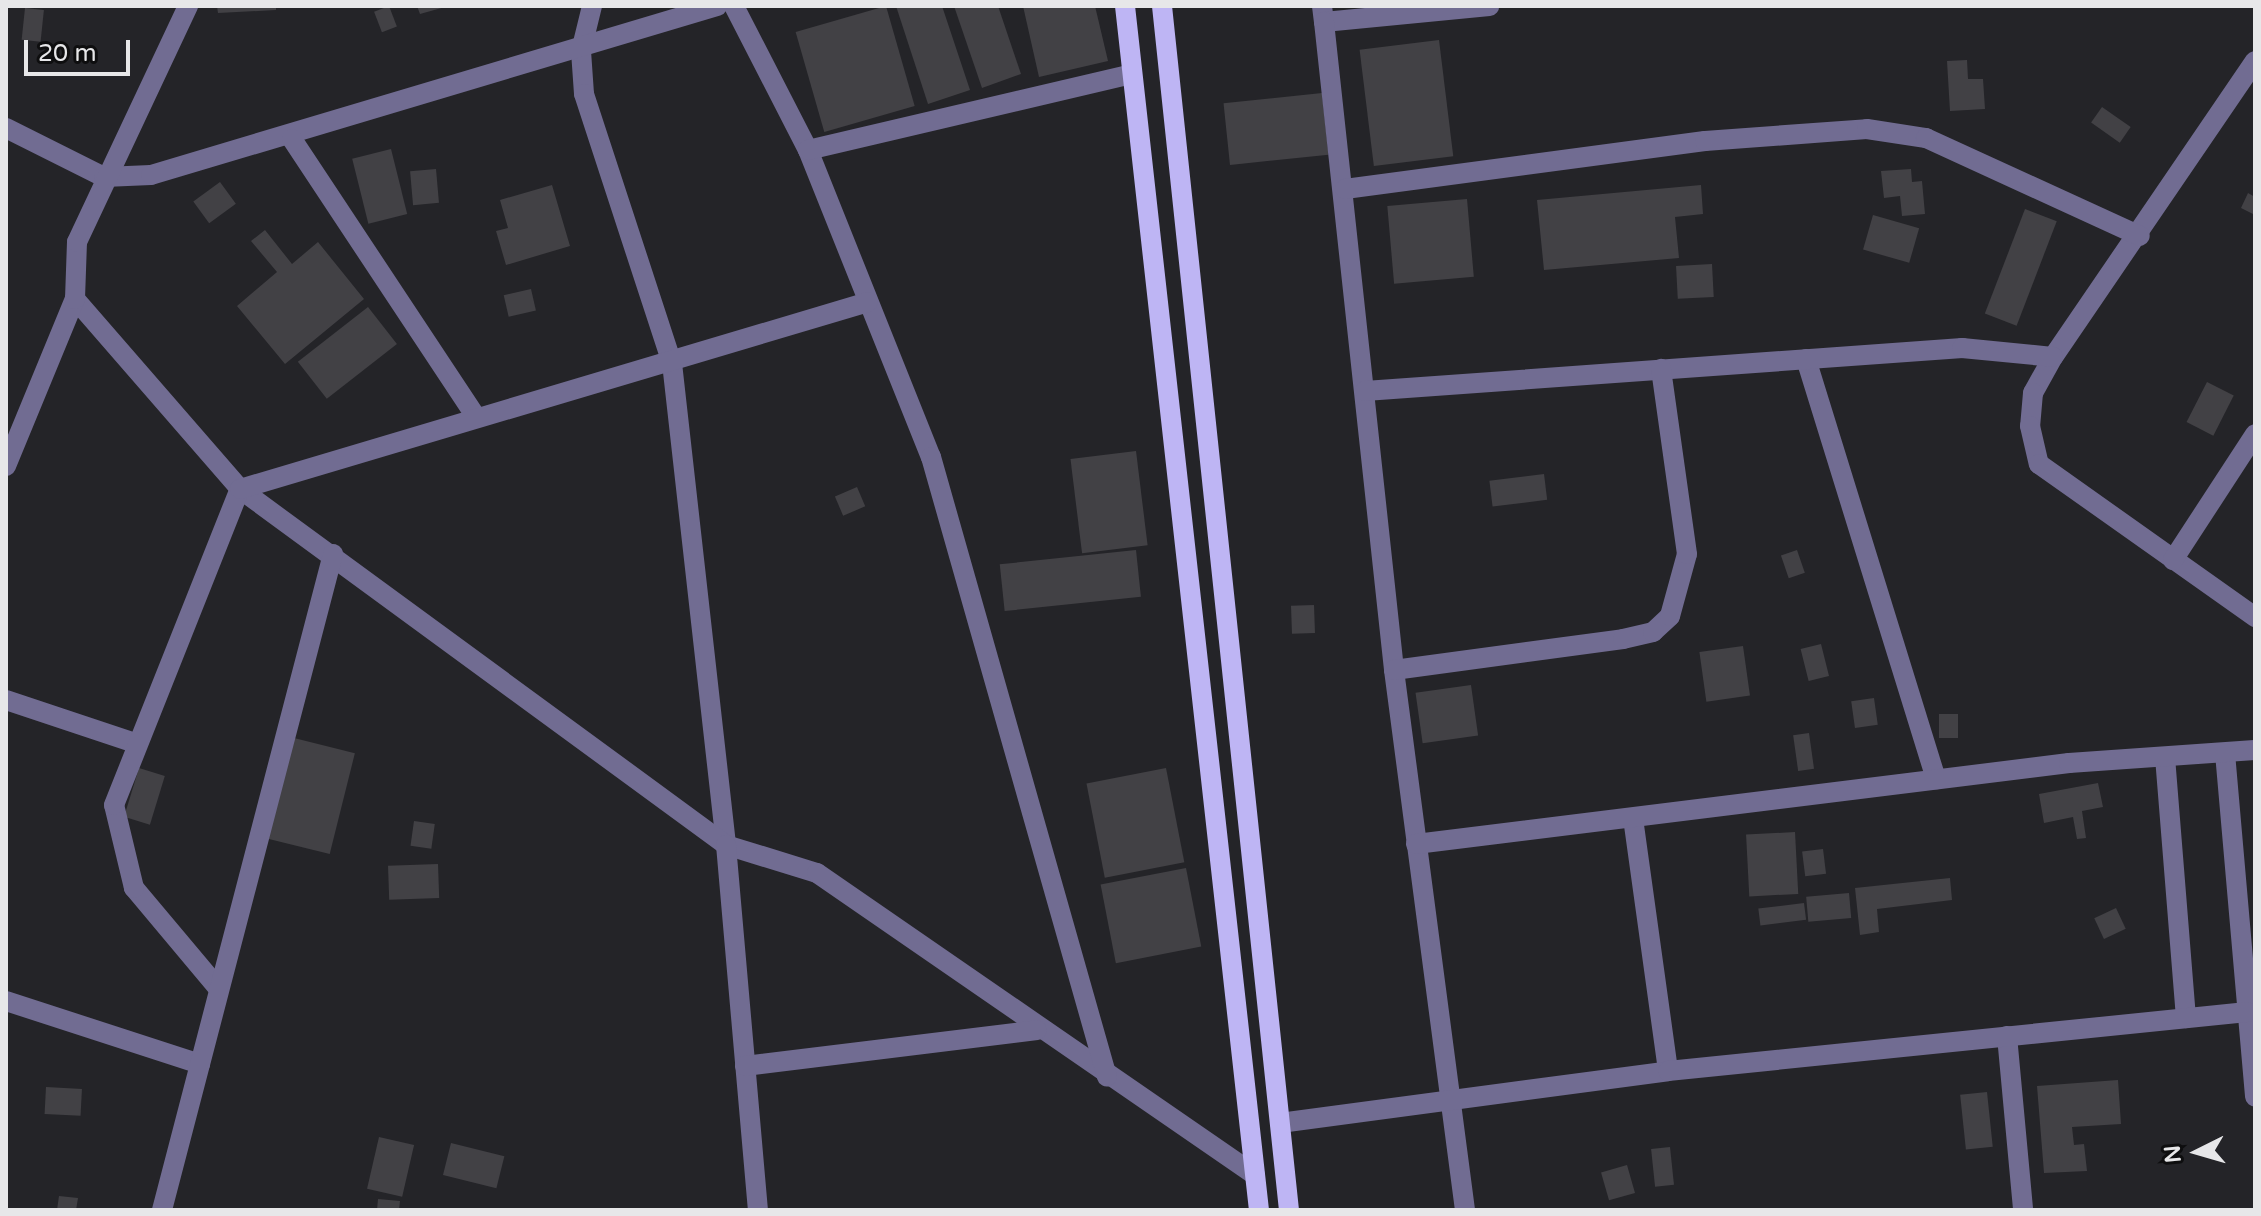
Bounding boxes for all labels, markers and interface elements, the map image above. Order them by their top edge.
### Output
scale bar [28,24,134,74]
text: 20 m [38,39,96,68]
north arrow [2157,1112,2237,1192]
text: N [2159,1144,2187,1164]

